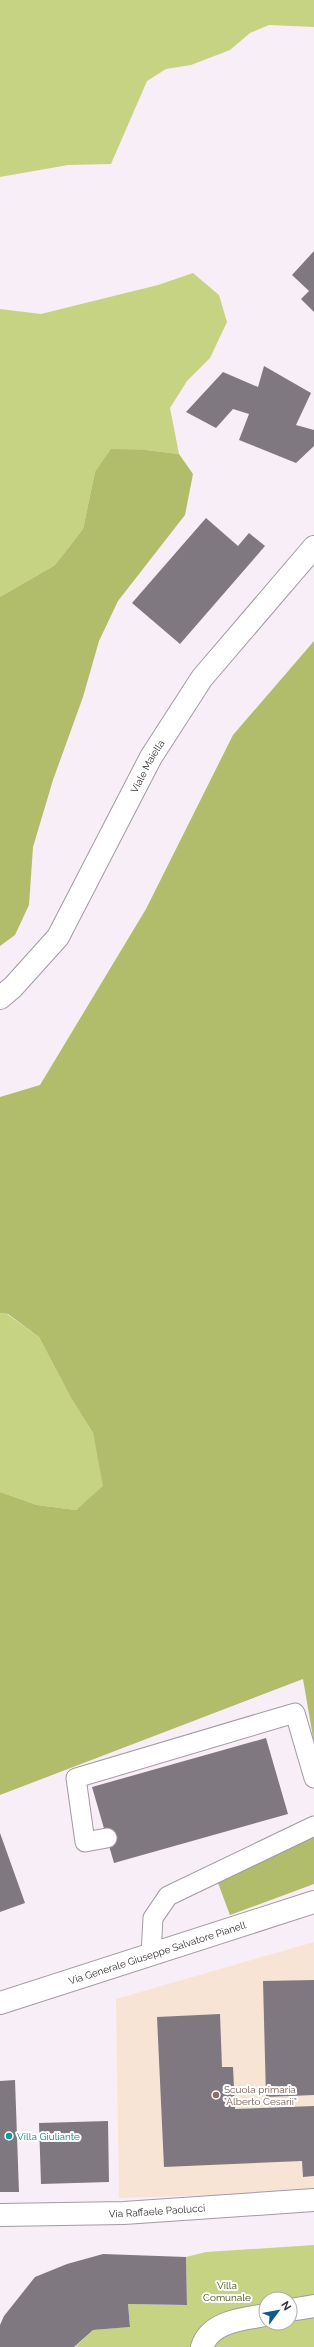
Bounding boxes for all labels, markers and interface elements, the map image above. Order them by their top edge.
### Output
street label: Viale Maiella [129,738,167,795]
street label: Via Generale Giuseppe Salvatore Pianell [67,1919,247,1987]
place label: Scuola primaria "Alberto Cesarii" [224,2084,297,2107]
marker: Scuola primaria "Alberto Cesarii" [211,2090,221,2100]
marker: Villa Giuliante [4,2131,14,2141]
place label: Villa Giuliante [17,2131,80,2142]
street label: Via Raffaele Paolucci [109,2202,205,2219]
park label: Villa Comunale [203,2280,251,2303]
north arrow [258,2291,298,2331]
text: N [278,2299,294,2313]

